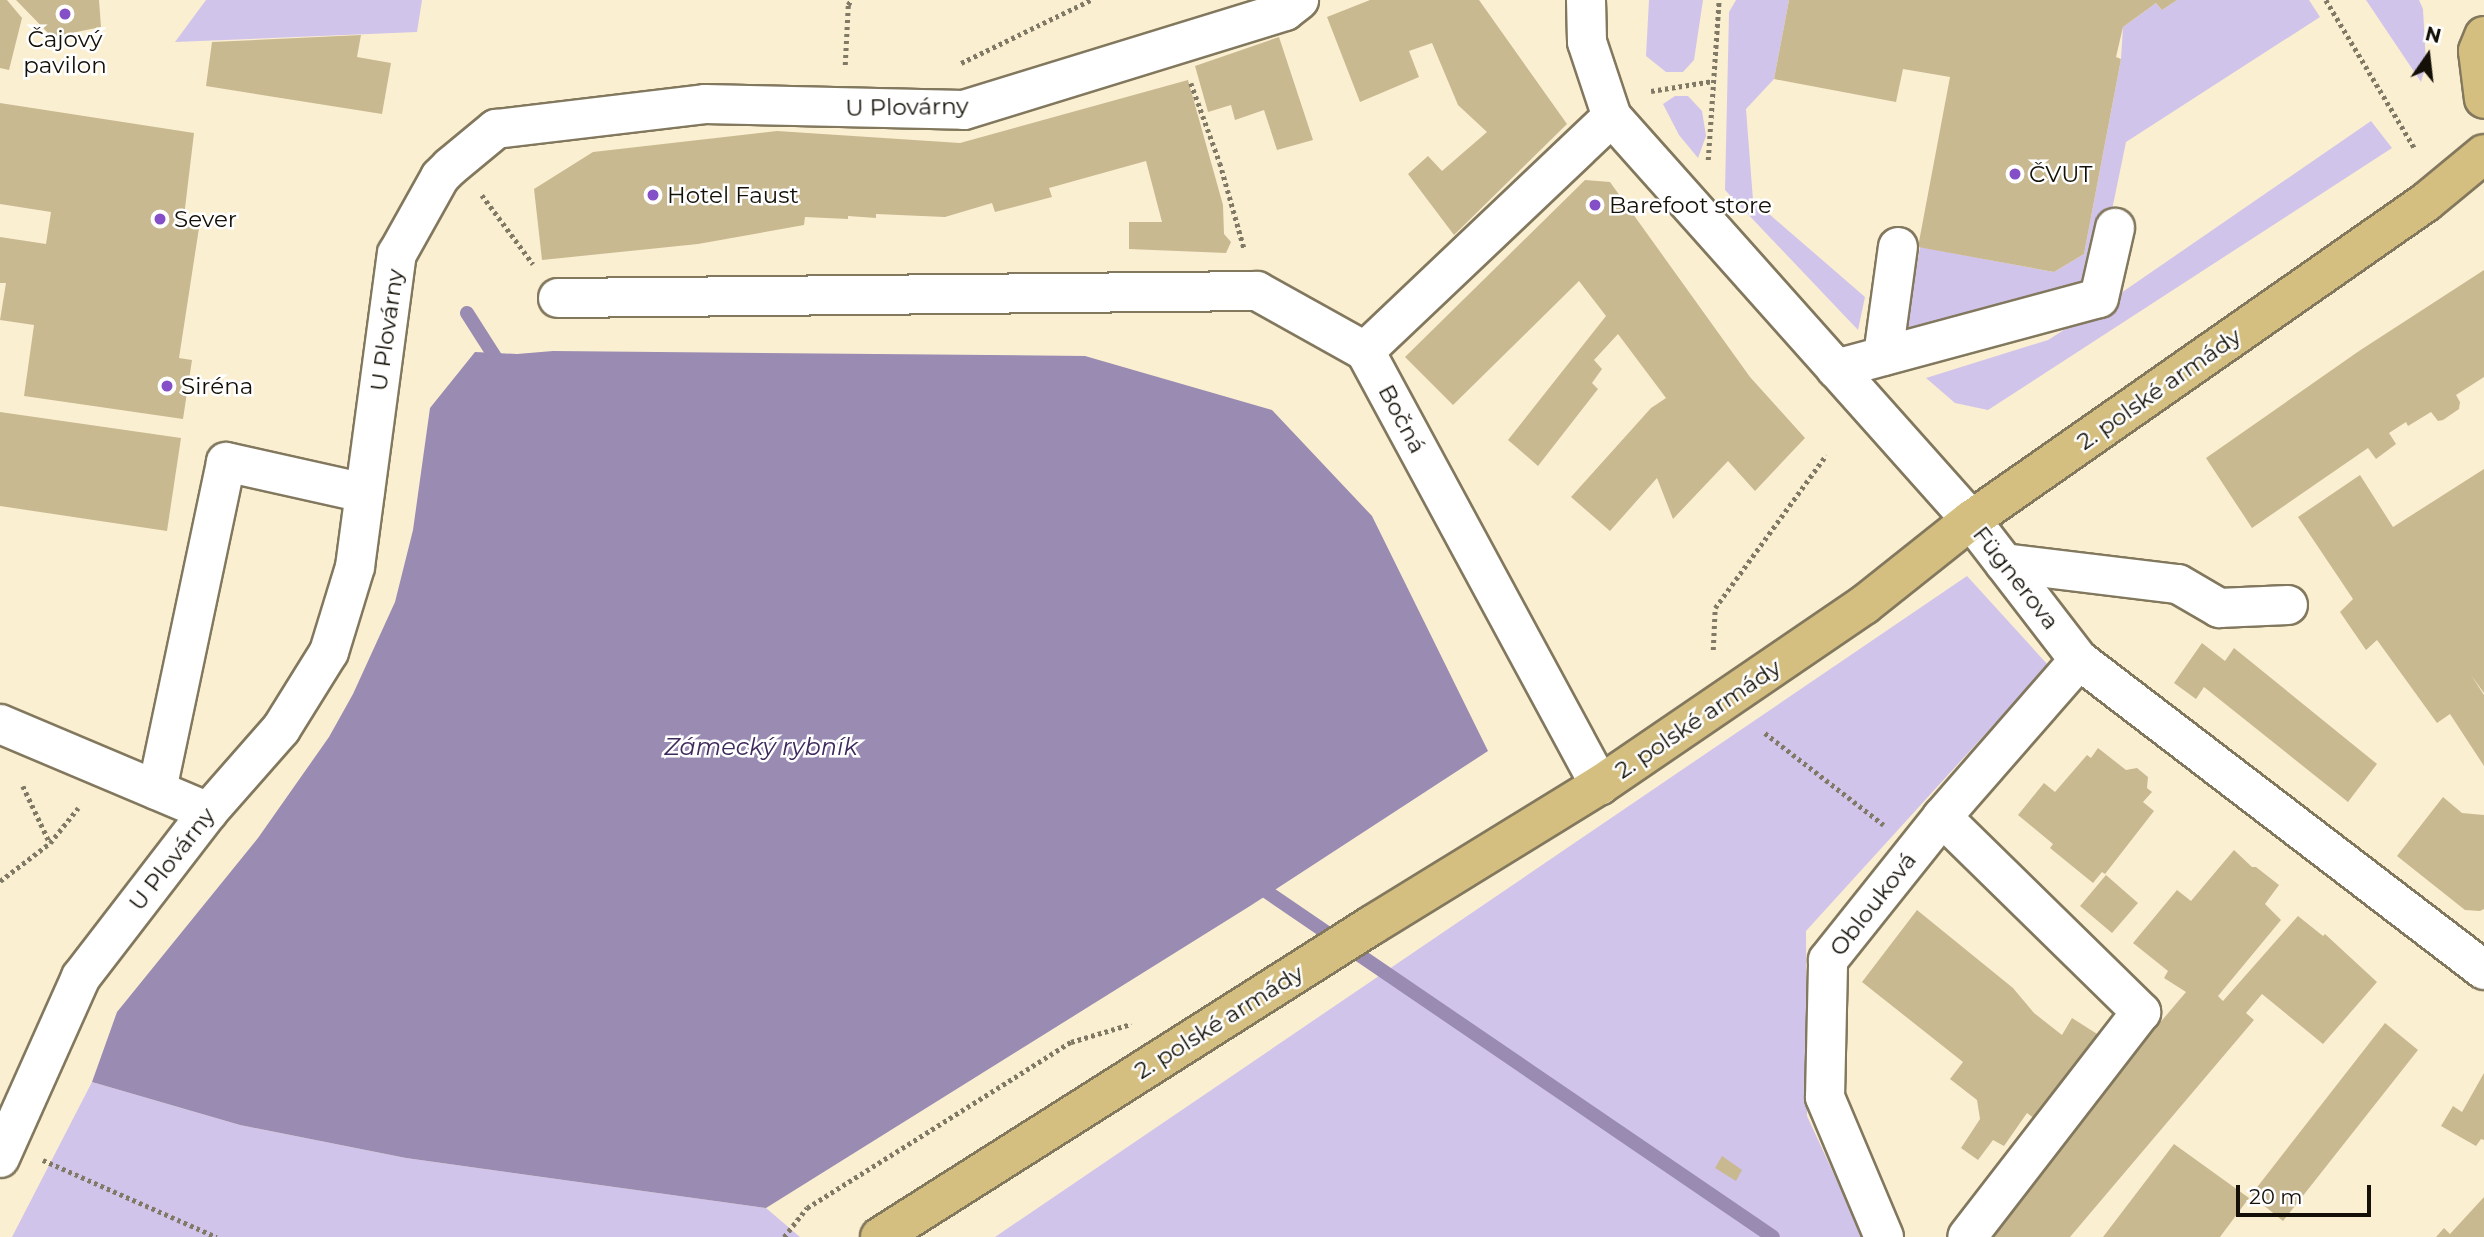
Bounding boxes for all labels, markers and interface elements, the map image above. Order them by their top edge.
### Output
marker: Čajový pavilon [57,6,73,22]
north arrow [2393,21,2463,91]
text: N [2423,22,2443,48]
place label: Čajový pavilon [23,25,107,79]
street label: U Plovárny [845,92,969,122]
place label: ČVUT [2029,160,2092,188]
marker: ČVUT [2007,166,2023,182]
place label: Hotel Faust [667,181,799,209]
marker: Hotel Faust [645,187,661,203]
place label: Barefoot store [1609,191,1772,219]
marker: Barefoot store [1587,197,1603,213]
place label: Sever [174,205,237,233]
marker: Sever [152,211,168,227]
street label: U Plovárny [365,267,409,393]
street label: 2. polské armády [2072,322,2246,456]
place label: Siréna [181,372,253,400]
marker: Siréna [159,378,175,394]
street label: Bočná [1372,380,1432,458]
street label: Fügnerova [1967,521,2065,635]
street label: 2. polské armády [1610,653,1786,785]
water label: Zámecký rybník [664,733,858,761]
street label: U Plovárny [123,802,221,916]
street label: Oblouková [1824,847,1922,961]
street label: 2. polské armády [1130,959,1308,1085]
scale bar [2239,1170,2374,1214]
text: 20 m [2249,1184,2303,1209]

